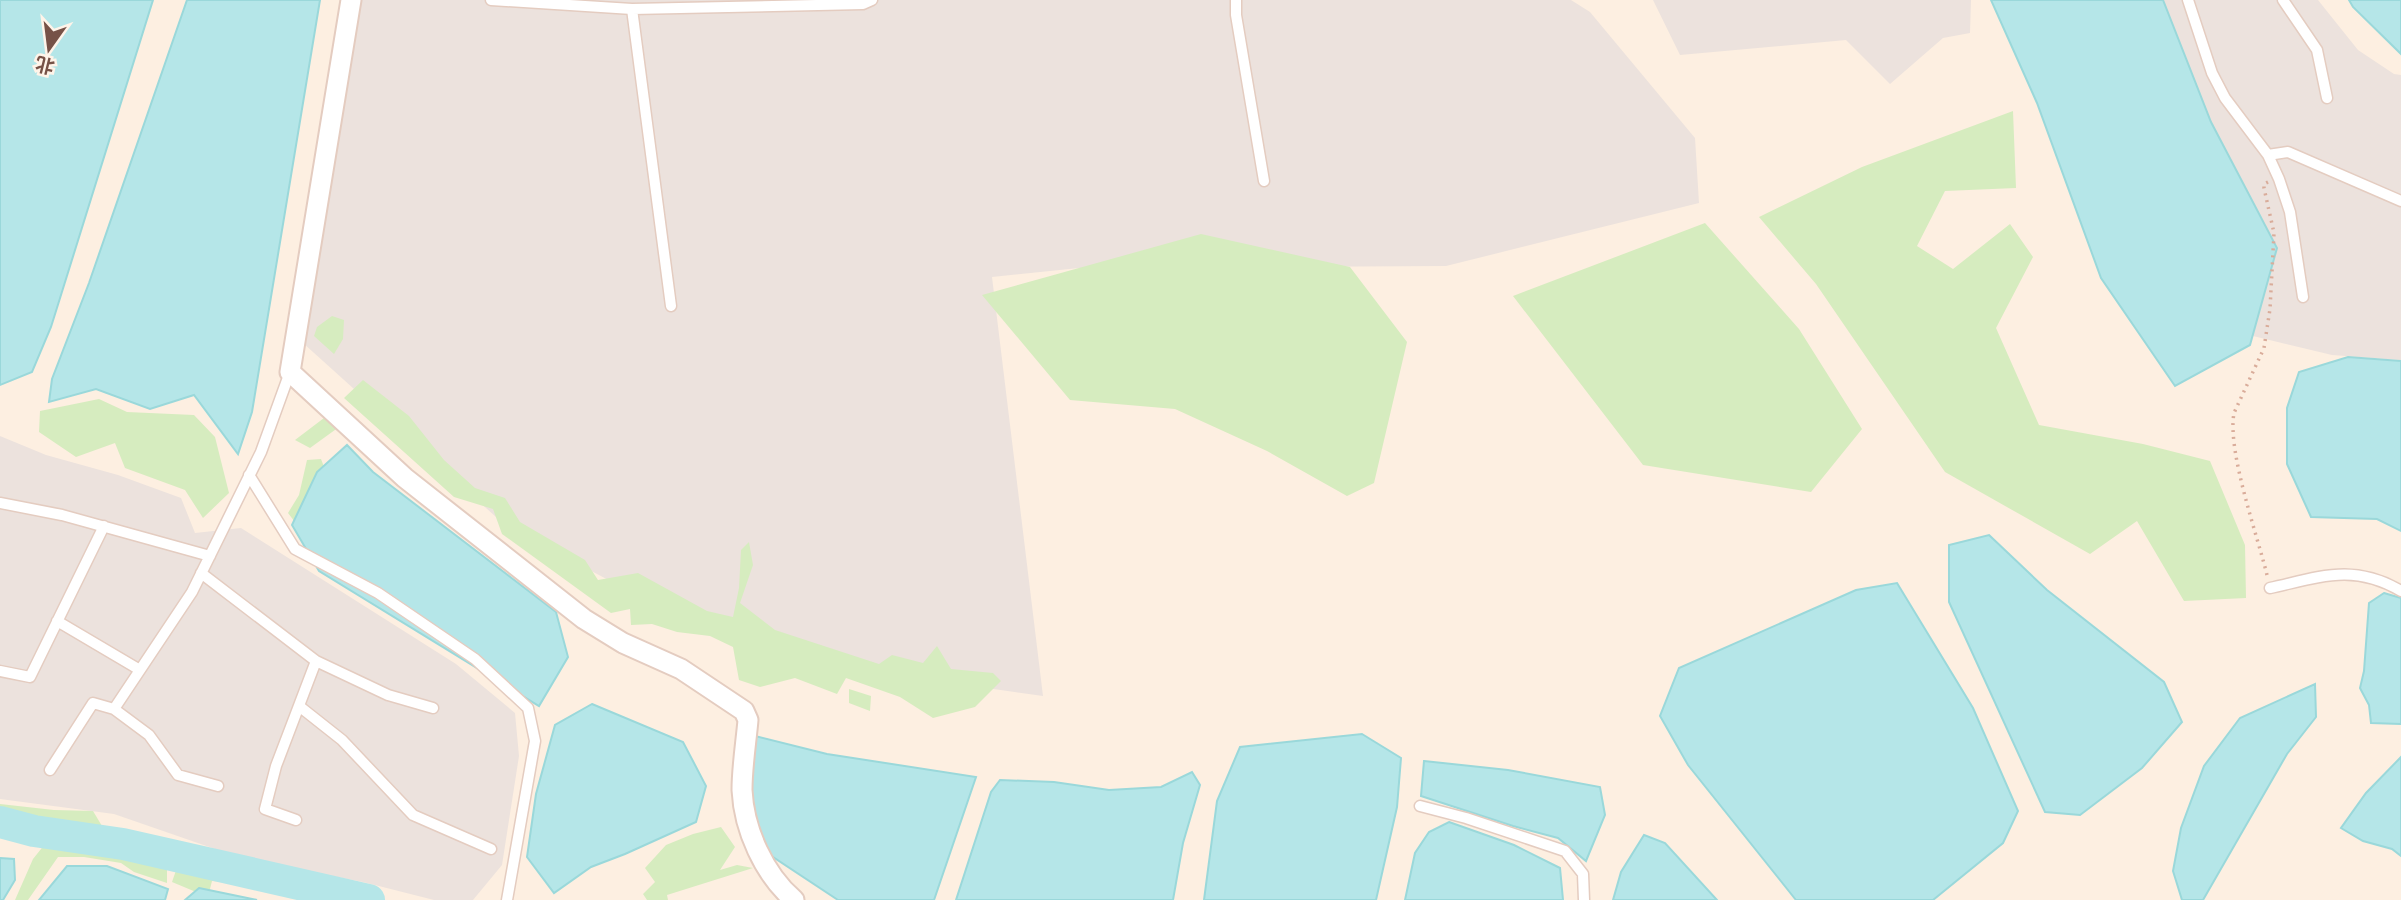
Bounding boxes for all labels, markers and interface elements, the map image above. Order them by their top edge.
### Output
north arrow [14,14,84,84]
text: 北 [33,52,57,79]

